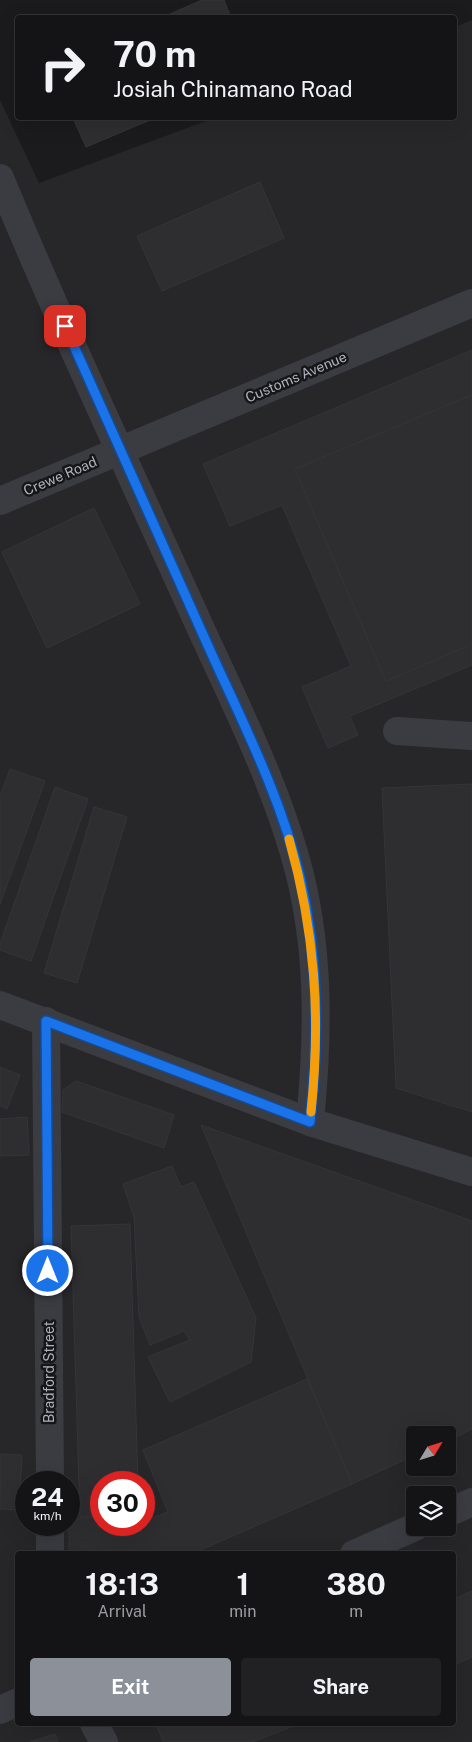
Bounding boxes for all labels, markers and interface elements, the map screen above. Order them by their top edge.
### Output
text: 70 m [113,34,196,75]
icon: right [30,35,95,100]
text: Josiah Chinamano Road [113,76,353,102]
pin [44,305,86,347]
icon: arrive [51,312,79,340]
street label: Customs Avenue [243,348,349,406]
street label: Crewe Road [21,453,99,499]
position arrow [21,1244,73,1296]
street label: Bradford Street [41,1321,57,1423]
north arrow [406,1426,456,1476]
map controls [406,1426,456,1536]
speed limit sign: 30 [90,1471,155,1536]
text: 24 [31,1482,64,1512]
button: layers [406,1486,456,1536]
text: km/h [33,1509,62,1523]
text: 18:13 [85,1566,159,1602]
text: 1 [236,1566,249,1602]
text: 380 [327,1566,386,1602]
text: Arrival [97,1602,147,1621]
text: min [229,1602,256,1621]
text: m [349,1602,363,1621]
button: Exit [30,1658,231,1716]
button: Share [241,1658,441,1716]

